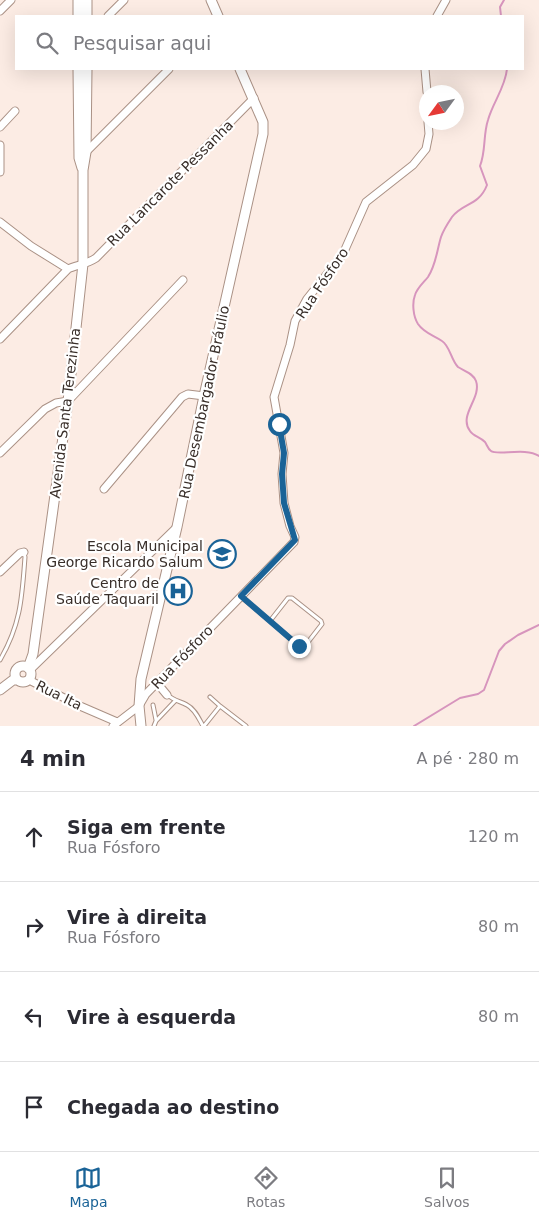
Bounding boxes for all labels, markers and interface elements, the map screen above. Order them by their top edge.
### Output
search box [15,15,524,70]
icon: search [33,29,61,57]
text: Pesquisar aqui [73,32,211,54]
north arrow [419,85,464,130]
street label: Rua Lancarote Pessanha [104,117,236,249]
street label: Rua Fósforo [292,245,352,321]
street label: Rua Desembargador Bráulio [176,304,232,500]
street label: Avenida Santa Terezinha [47,327,83,499]
route start [268,413,291,436]
place label: Escola Municipal George Ricardo Salum [46,538,203,570]
school or university icon: Escola Municipal George Ricardo Salum [207,539,237,569]
place label: Centro de Saúde Taquaril [56,575,159,607]
hospital icon: Centro de Saúde Taquaril [163,576,193,606]
street label: Rua Fósforo [148,622,216,692]
route end [288,635,311,658]
street label: Rua Ita [33,677,85,713]
text: 4 min [20,747,86,771]
text: A pé · 280 m [417,749,519,768]
text: Siga em frente [67,816,226,838]
icon: ahead [20,823,48,851]
text: 120 m [468,827,519,846]
text: Rua Fósforo [67,838,161,857]
text: Vire à direita [67,906,207,928]
icon: right [20,913,48,941]
text: 80 m [478,917,519,936]
text: Rua Fósforo [67,928,161,947]
icon: left [20,1003,48,1031]
text: Vire à esquerda [67,1006,236,1028]
text: 80 m [478,1007,519,1026]
icon: arrive [20,1093,48,1121]
text: Chegada ao destino [67,1096,279,1118]
tab: Mapa [69,1164,108,1210]
tab: Rotas [246,1164,285,1210]
tab: Salvos [424,1164,470,1210]

